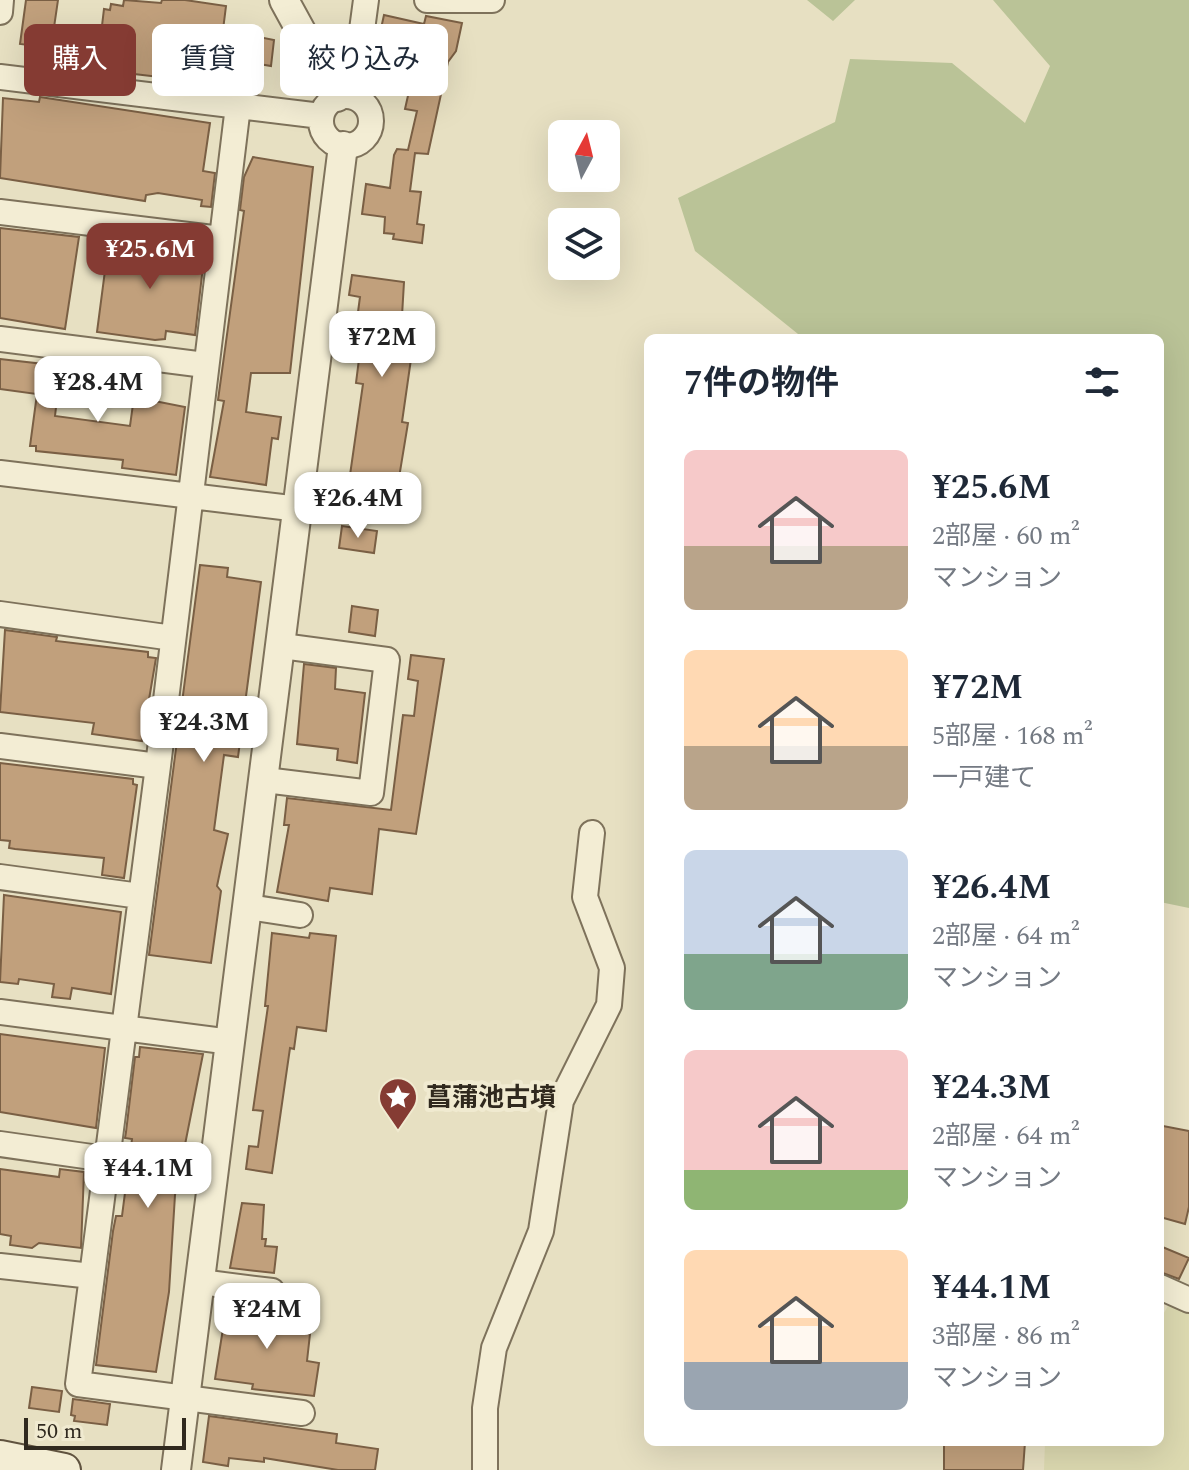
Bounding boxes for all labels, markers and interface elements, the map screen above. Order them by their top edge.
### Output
chip: 購入 [24,24,136,96]
chip: 賃貸 [152,24,264,96]
chip: 絞り込み [280,24,448,96]
north arrow [548,120,620,192]
map controls [548,120,620,280]
button: layers [548,208,620,280]
pin: ¥25.6M [85,223,215,291]
text: ¥25.6M [104,229,196,269]
pin: ¥72M [335,311,429,379]
text: ¥72M [347,317,417,357]
pin: ¥28.4M [33,356,163,424]
text: 7件の物件 [684,358,839,410]
icon: filters [1080,360,1124,404]
text: ¥28.4M [52,362,144,402]
text: ¥25.6M [932,462,1051,514]
pin: ¥26.4M [293,472,423,540]
text: ¥26.4M [312,478,404,518]
icon: home [748,482,844,578]
text: 2部屋 · 60 m² [932,516,1080,556]
text: マンション [932,558,1062,598]
text: ¥72M [932,662,1023,714]
icon: home [748,682,844,778]
pin: ¥24.3M [139,696,269,764]
text: ¥24.3M [158,702,250,742]
text: 5部屋 · 168 m² [932,716,1093,756]
text: 一戸建て [932,758,1036,798]
text: ¥26.4M [932,862,1051,914]
icon: home [748,882,844,978]
text: 2部屋 · 64 m² [932,916,1080,956]
text: マンション [932,958,1062,998]
text: ¥24.3M [932,1062,1051,1114]
place icon: 菖蒲池古墳 [377,1076,419,1131]
place label: 菖蒲池古墳 [426,1078,556,1118]
icon: home [748,1082,844,1178]
text: 2部屋 · 64 m² [932,1116,1080,1156]
pin: ¥44.1M [83,1142,213,1210]
text: ¥44.1M [102,1148,194,1188]
text: マンション [932,1158,1062,1198]
text: ¥44.1M [932,1262,1051,1314]
icon: home [748,1282,844,1378]
pin: ¥24M [220,1283,314,1351]
text: ¥24M [232,1289,302,1329]
text: 3部屋 · 86 m² [932,1316,1080,1356]
text: マンション [932,1358,1062,1398]
scale bar [24,1414,186,1450]
text: 50 m [36,1415,82,1448]

